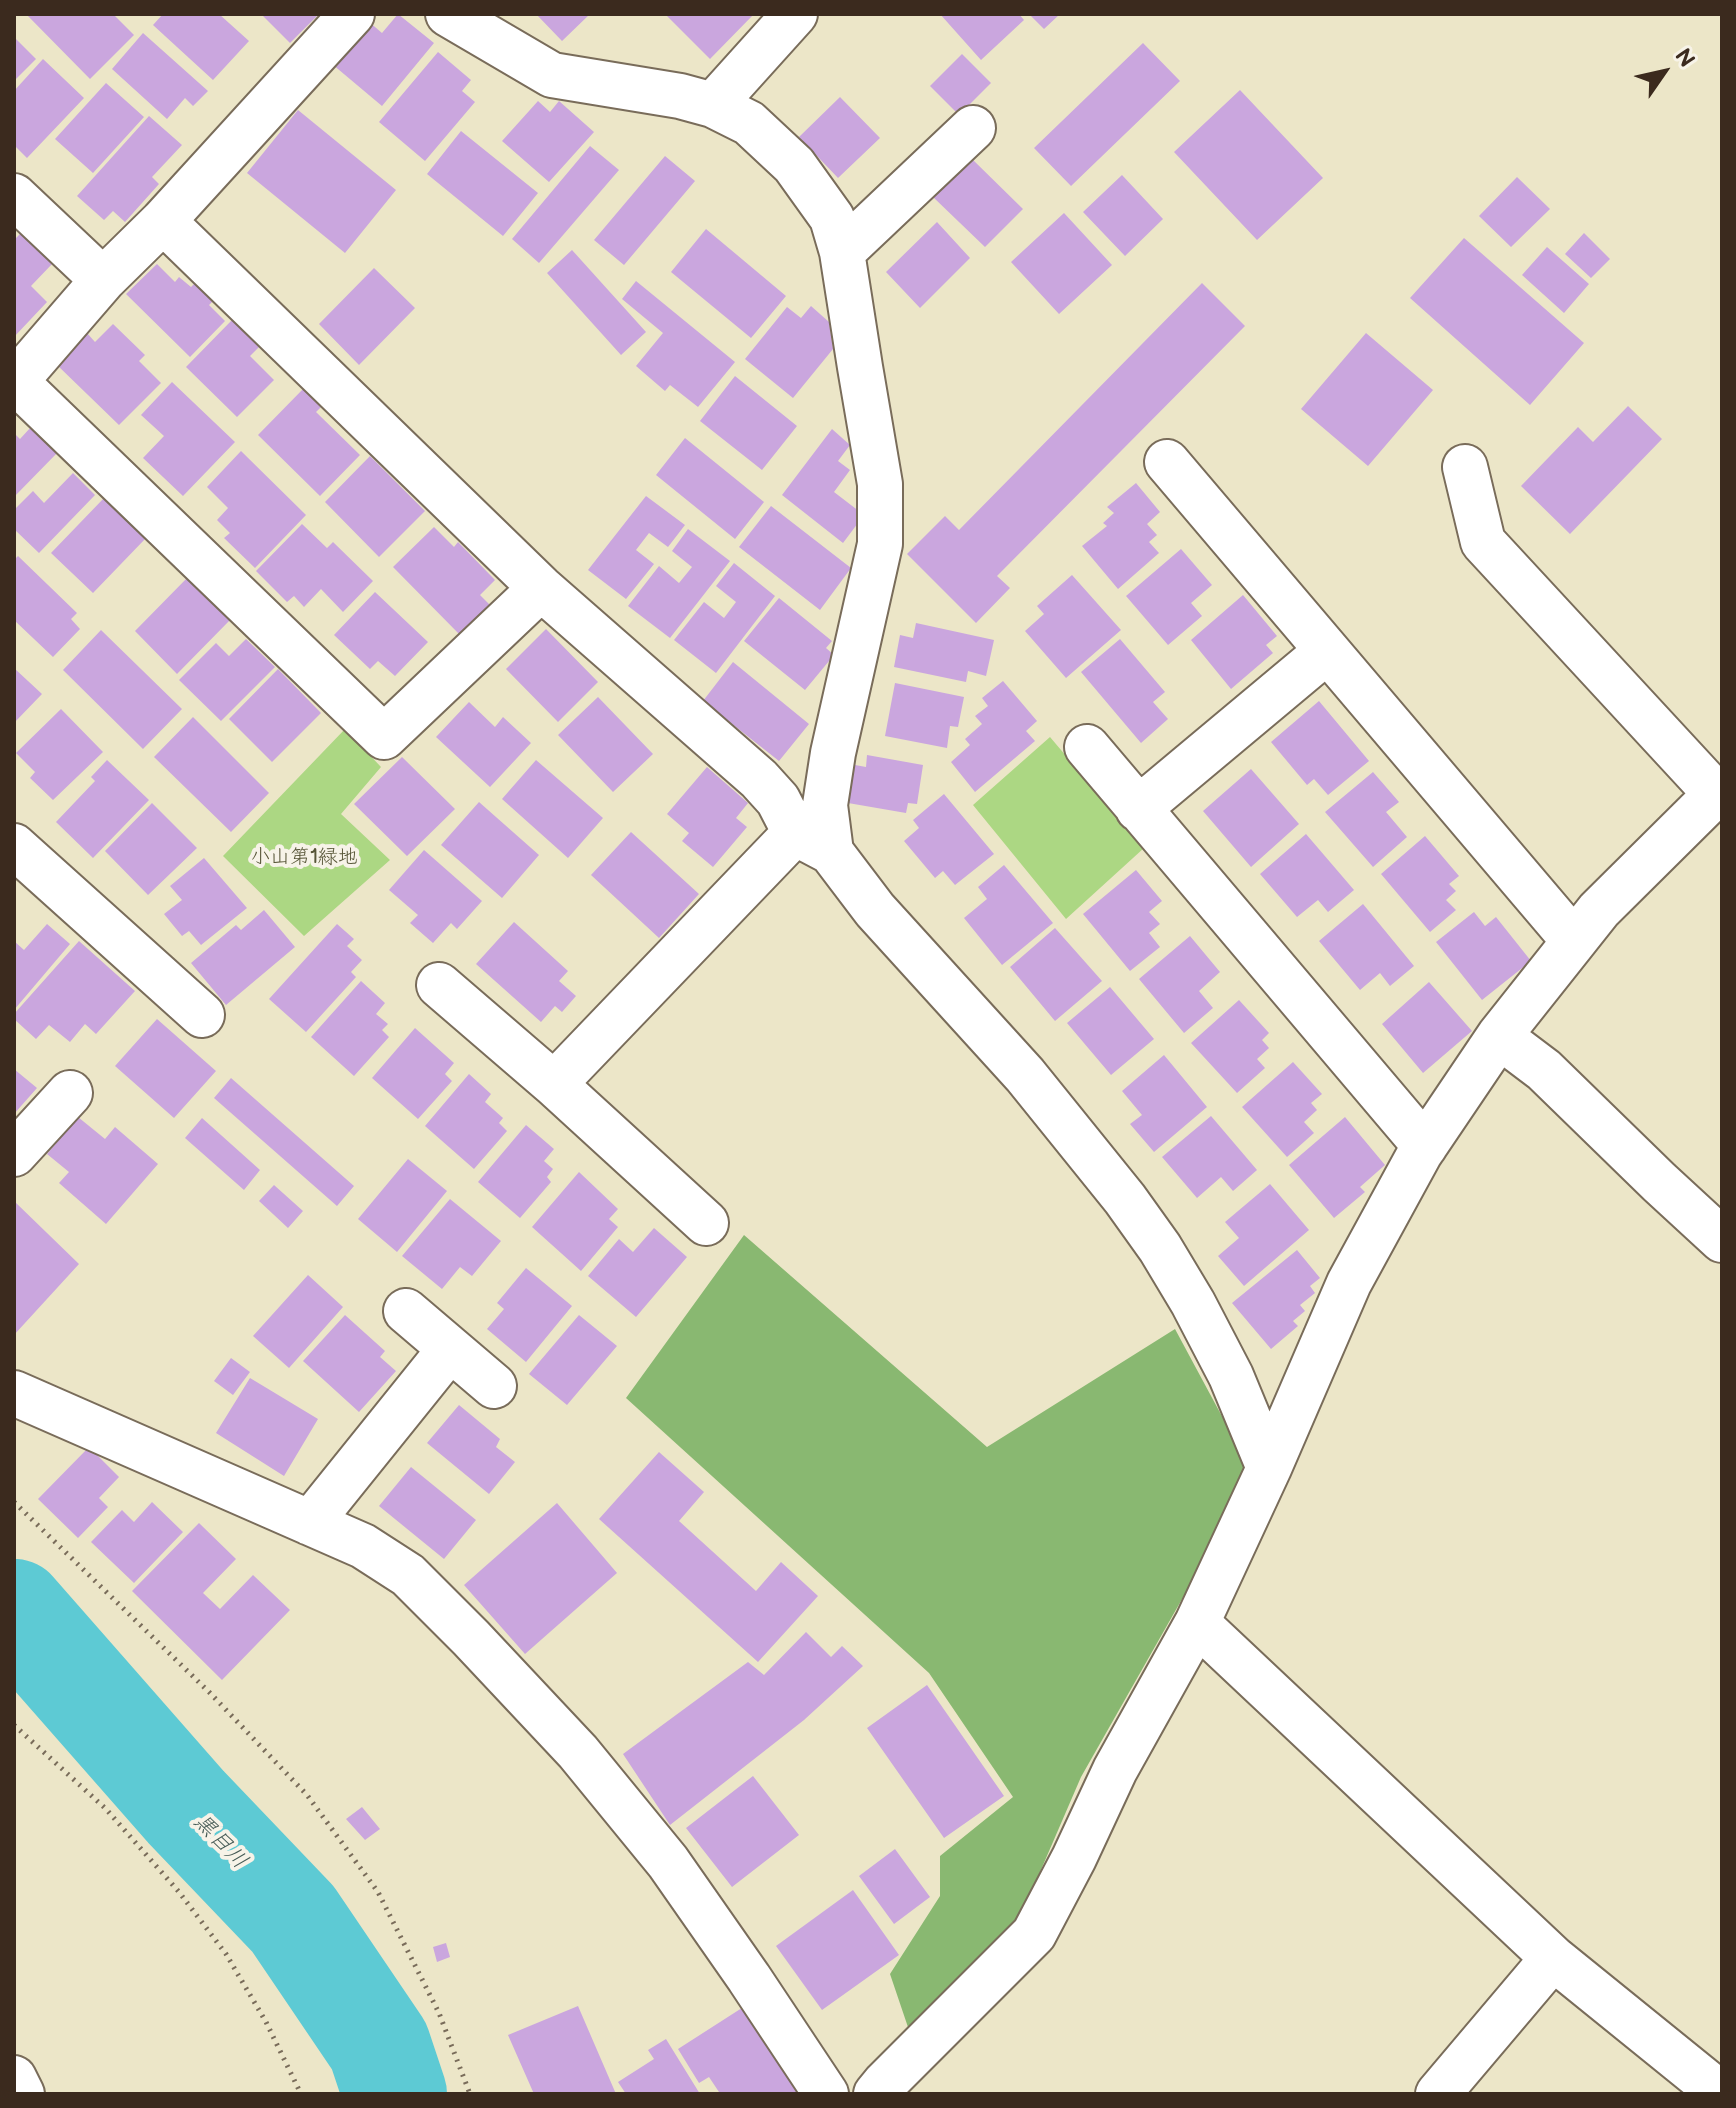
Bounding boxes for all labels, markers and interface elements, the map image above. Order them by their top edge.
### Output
north arrow [1624,32,1704,112]
text: N [1668,44,1700,73]
park label: 小山第1緑地 [250,846,358,870]
water label: 黒目川 [188,1809,252,1875]

